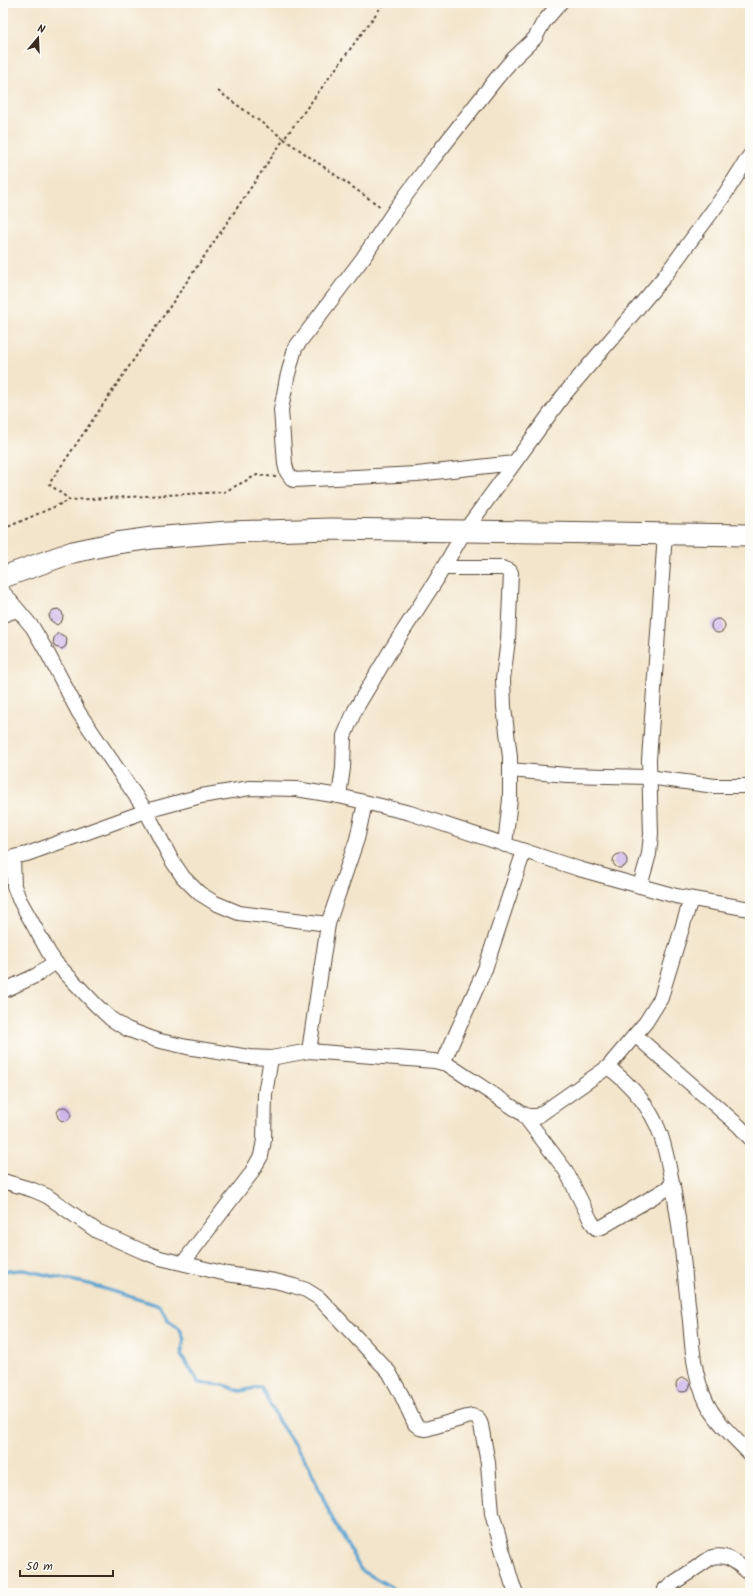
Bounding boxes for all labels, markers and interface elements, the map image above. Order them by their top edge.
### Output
north arrow [18,18,58,58]
text: N [35,20,47,39]
scale bar [20,1552,113,1578]
text: 50 m [26,1557,53,1576]

